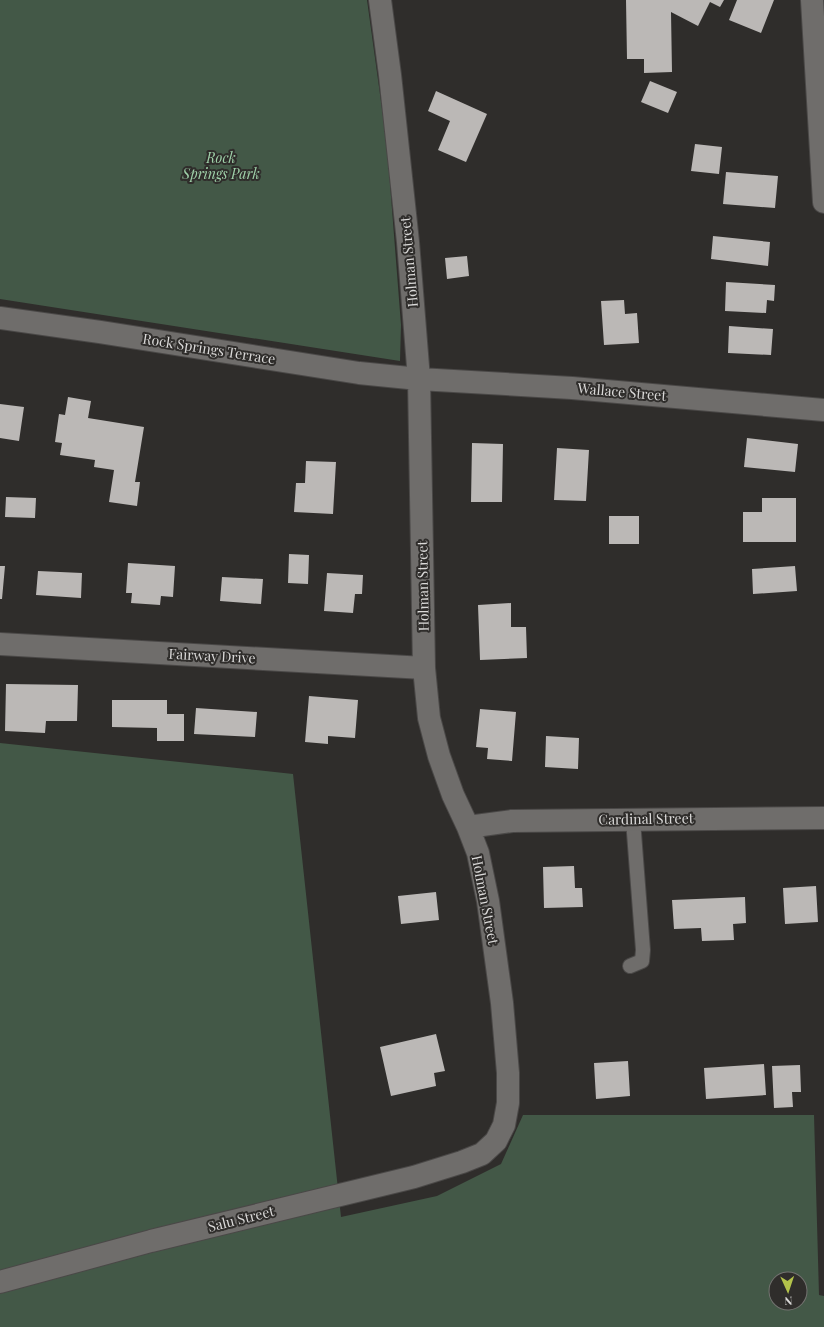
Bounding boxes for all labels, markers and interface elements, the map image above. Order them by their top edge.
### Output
park label: Rock Springs Park [181,148,260,183]
street label: Holman Street [395,215,422,308]
street label: Rock Springs Terrace [141,329,277,368]
street label: Wallace Street [576,378,668,405]
street label: Holman Street [412,539,433,632]
street label: Fairway Drive [168,644,256,667]
street label: Cardinal Street [598,808,695,829]
street label: Holman Street [468,854,504,947]
street label: Salu Street [206,1201,277,1236]
north arrow [768,1271,808,1311]
text: N [784,1294,793,1309]

